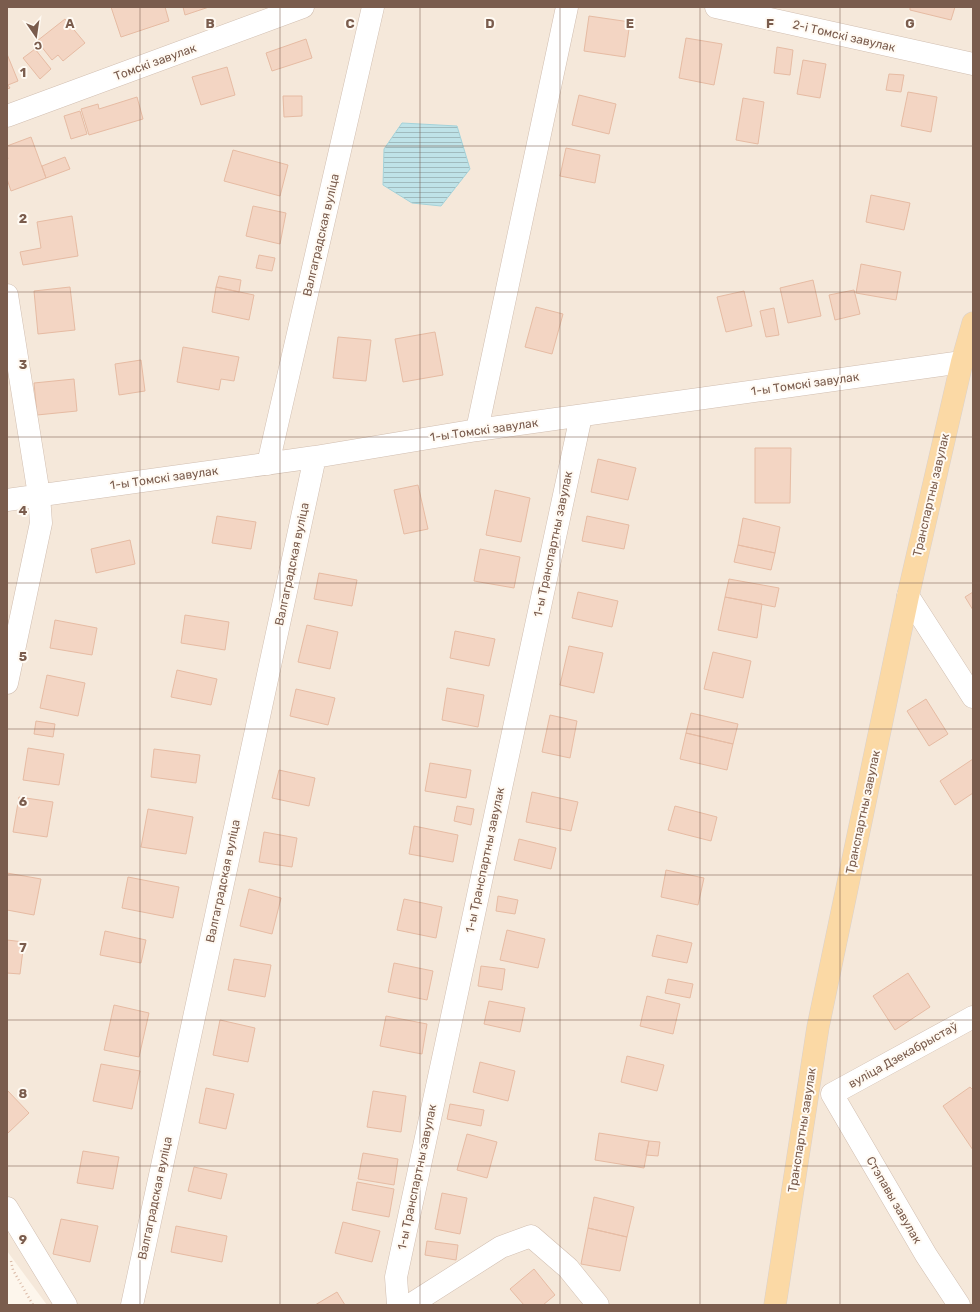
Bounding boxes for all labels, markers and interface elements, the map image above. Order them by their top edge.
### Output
north arrow [16,16,56,56]
text: A [65,16,75,31]
text: B [205,16,215,31]
text: C [345,16,355,31]
text: D [485,16,495,31]
text: E [626,16,634,31]
text: F [766,16,774,31]
text: G [905,16,915,31]
street label: 2-і Томскі завулак [791,17,897,55]
text: С [33,38,43,53]
street label: Томскі завулак [112,40,199,83]
text: 1 [20,65,26,80]
street label: Валгаградская вуліца [300,172,342,298]
text: 2 [19,211,27,226]
text: 3 [19,357,28,372]
street label: 1-ы Томскі завулак [750,369,861,399]
street label: 1-ы Томскі завулак [429,415,540,445]
street label: Транспартны завулак [910,431,952,558]
street label: 1-ы Томскі завулак [109,463,220,493]
street label: 1-ы Транспартны завулак [531,469,575,618]
street label: Валгаградская вуліца [272,501,312,627]
text: 4 [19,503,28,518]
text: 5 [19,649,27,664]
street label: Транспартны завулак [843,748,883,875]
street label: 1-ы Транспартны завулак [463,785,507,934]
text: 6 [19,794,28,809]
street label: Валгаградская вуліца [203,818,243,944]
text: 7 [19,940,27,955]
street label: вуліца Дзекабрыстаў [846,1019,960,1091]
street label: Транспартны завулак [785,1066,819,1193]
text: 8 [19,1086,28,1101]
street label: 1-ы Транспартны завулак [395,1102,439,1251]
street label: Валгаградская вуліца [135,1135,175,1261]
street label: Стэпавы завулак [863,1154,925,1247]
text: 9 [19,1232,27,1247]

